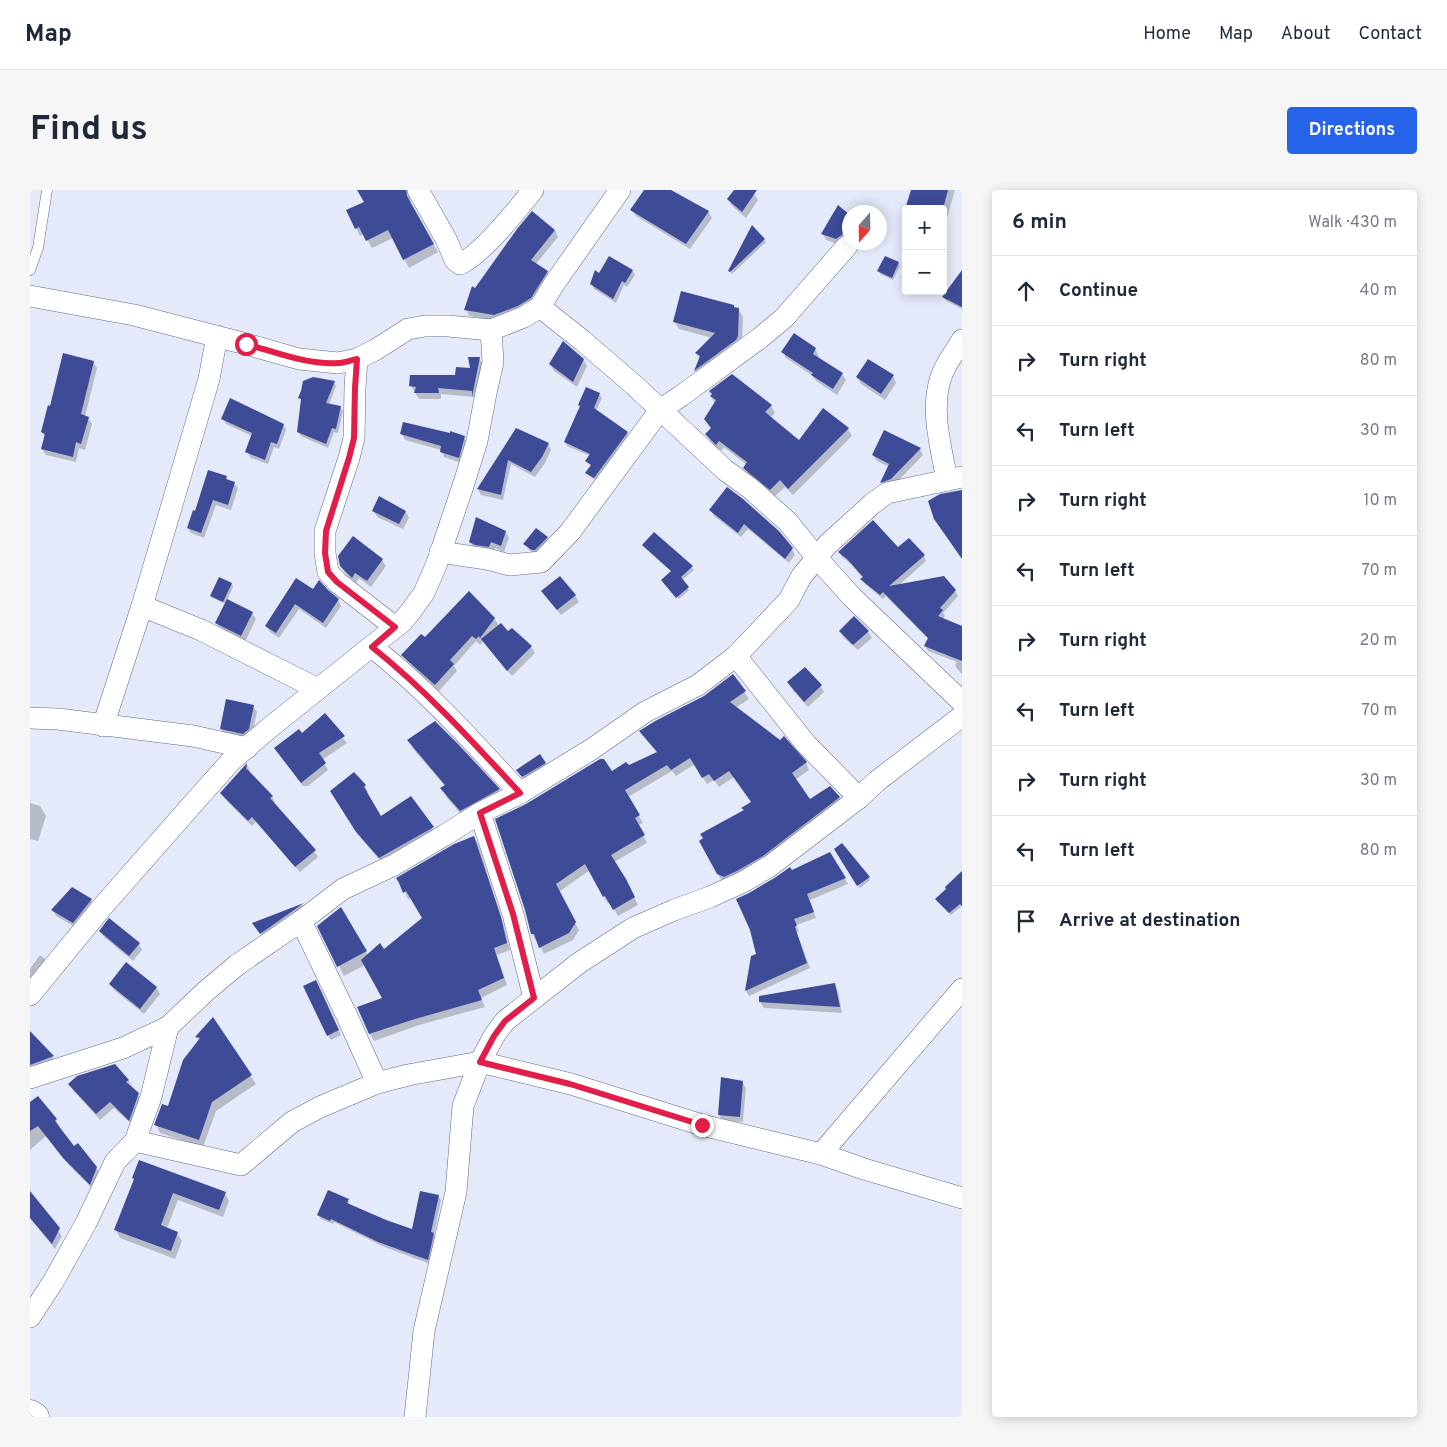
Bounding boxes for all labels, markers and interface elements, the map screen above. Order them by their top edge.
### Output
text: Map [25,20,72,50]
text: Home [1143,23,1191,46]
text: Map [1219,23,1253,46]
text: About [1281,23,1330,46]
text: Contact [1358,23,1422,46]
button: Directions [1287,107,1417,154]
text: Find us [30,108,148,152]
north arrow [842,205,887,250]
map controls [902,205,947,295]
button: + [902,205,947,250]
text: 6 min [1012,209,1067,236]
text: Walk · 430 m [1308,213,1397,233]
button: − [902,250,947,295]
icon: ahead [1012,277,1040,305]
text: Continue [1059,279,1138,303]
text: 40 m [1359,281,1397,301]
route start [235,333,258,356]
icon: right [1012,347,1040,375]
text: Turn right [1059,349,1147,373]
text: 80 m [1360,351,1397,371]
icon: left [1012,417,1040,445]
text: Turn left [1059,419,1135,443]
text: 30 m [1360,421,1397,441]
icon: right [1012,487,1040,515]
text: Turn right [1059,489,1147,513]
text: 10 m [1363,491,1397,511]
icon: left [1012,557,1040,585]
text: Turn left [1059,559,1135,583]
text: 70 m [1362,561,1397,581]
icon: right [1012,627,1040,655]
text: Turn right [1059,629,1147,653]
text: 20 m [1360,631,1397,651]
icon: left [1012,697,1040,725]
text: Turn left [1059,699,1135,723]
text: 70 m [1362,701,1397,721]
icon: right [1012,767,1040,795]
text: Turn right [1059,769,1147,793]
text: 30 m [1360,771,1397,791]
icon: left [1012,837,1040,865]
text: Turn left [1059,839,1135,863]
text: 80 m [1360,841,1397,861]
icon: arrive [1012,907,1040,935]
text: Arrive at destination [1059,909,1240,933]
route end [691,1114,714,1137]

